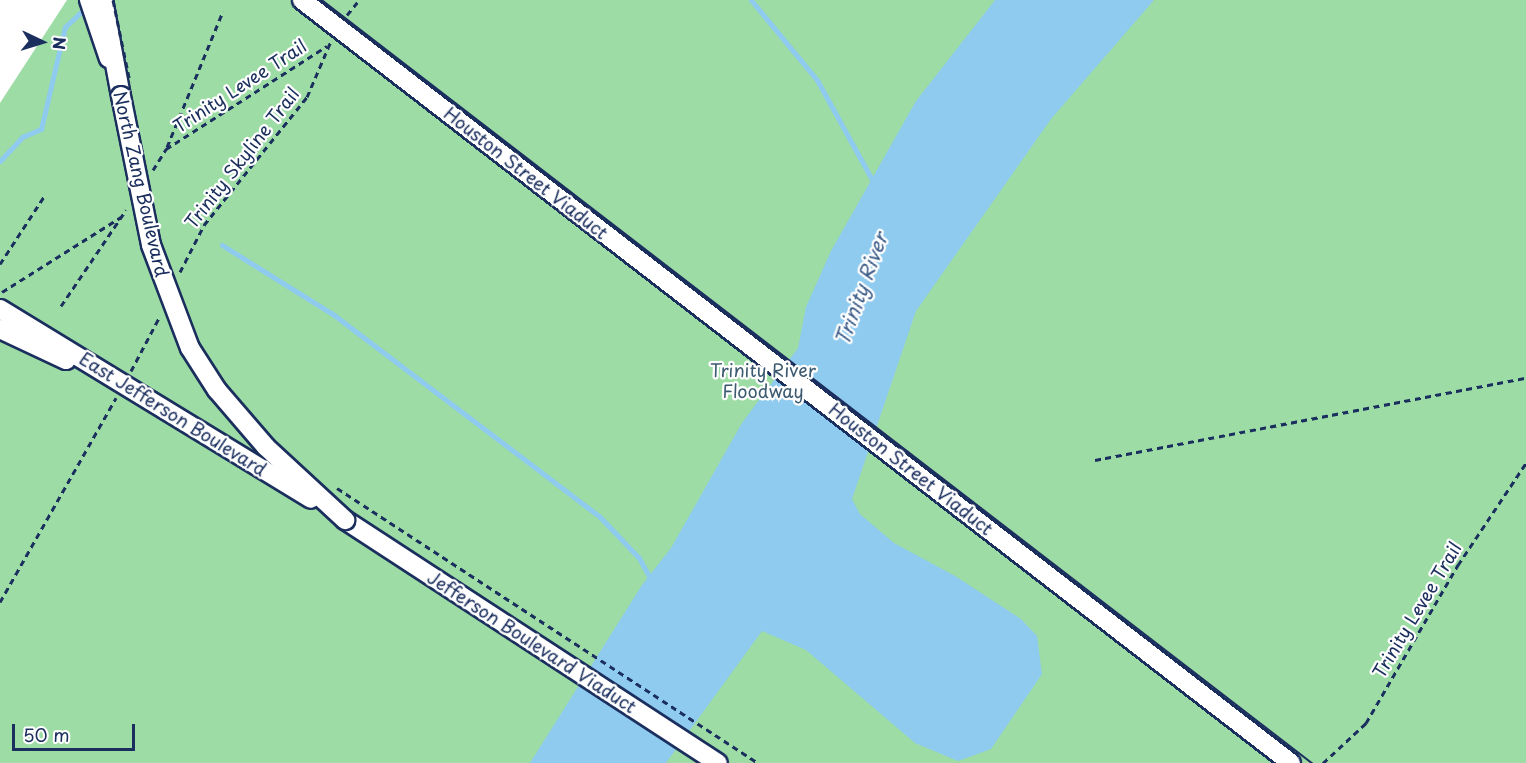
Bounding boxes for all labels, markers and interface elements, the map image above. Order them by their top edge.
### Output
north arrow [12,12,72,72]
street label: Trinity Levee Trail [168,34,312,138]
text: N [48,36,72,50]
street label: Trinity Skyline Trail [180,83,304,233]
street label: North Zang Boulevard [109,88,173,280]
street label: Houston Street Viaduct [440,102,612,244]
water label: Trinity River [829,229,893,349]
street label: East Jefferson Boulevard [76,348,270,480]
park label: Trinity River Floodway [709,360,817,403]
street label: Houston Street Viaduct [825,398,997,540]
street label: Trinity Levee Trail [1367,537,1467,683]
street label: Jefferson Boulevard Viaduct [423,566,641,718]
scale bar [15,712,138,750]
text: 50 m [23,721,70,748]

